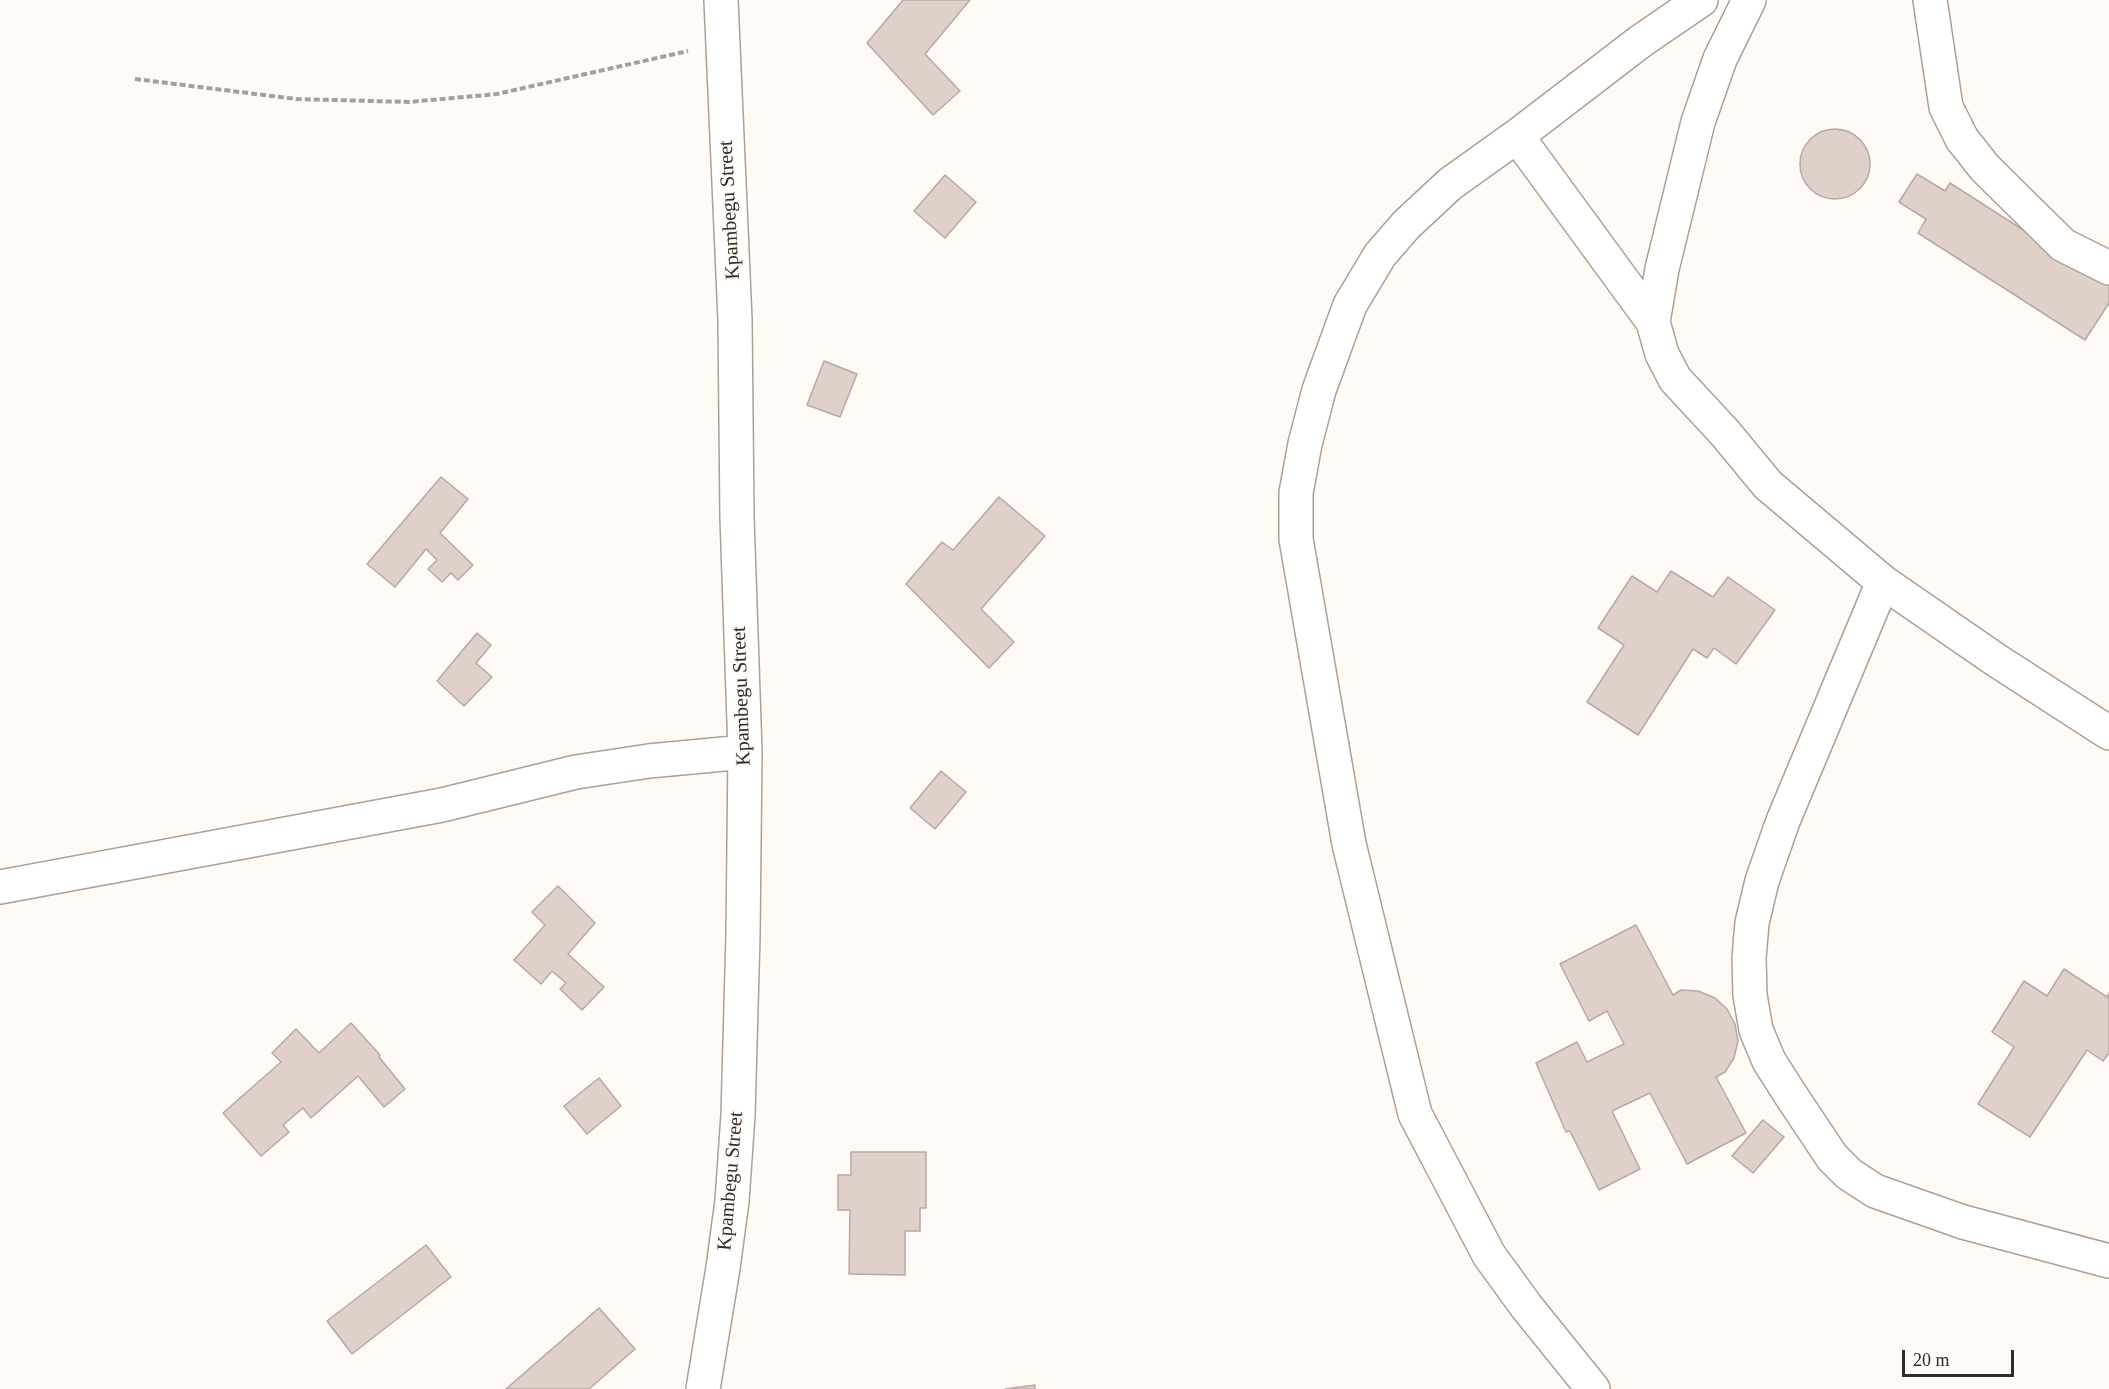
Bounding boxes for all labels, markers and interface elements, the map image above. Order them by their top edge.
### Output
street label: Kpambegu Street [714,140,746,280]
street label: Kpambegu Street [728,626,756,766]
street label: Kpambegu Street [713,1111,749,1251]
scale bar [1905,1338,2018,1376]
text: 20 m [1913,1350,1950,1370]

